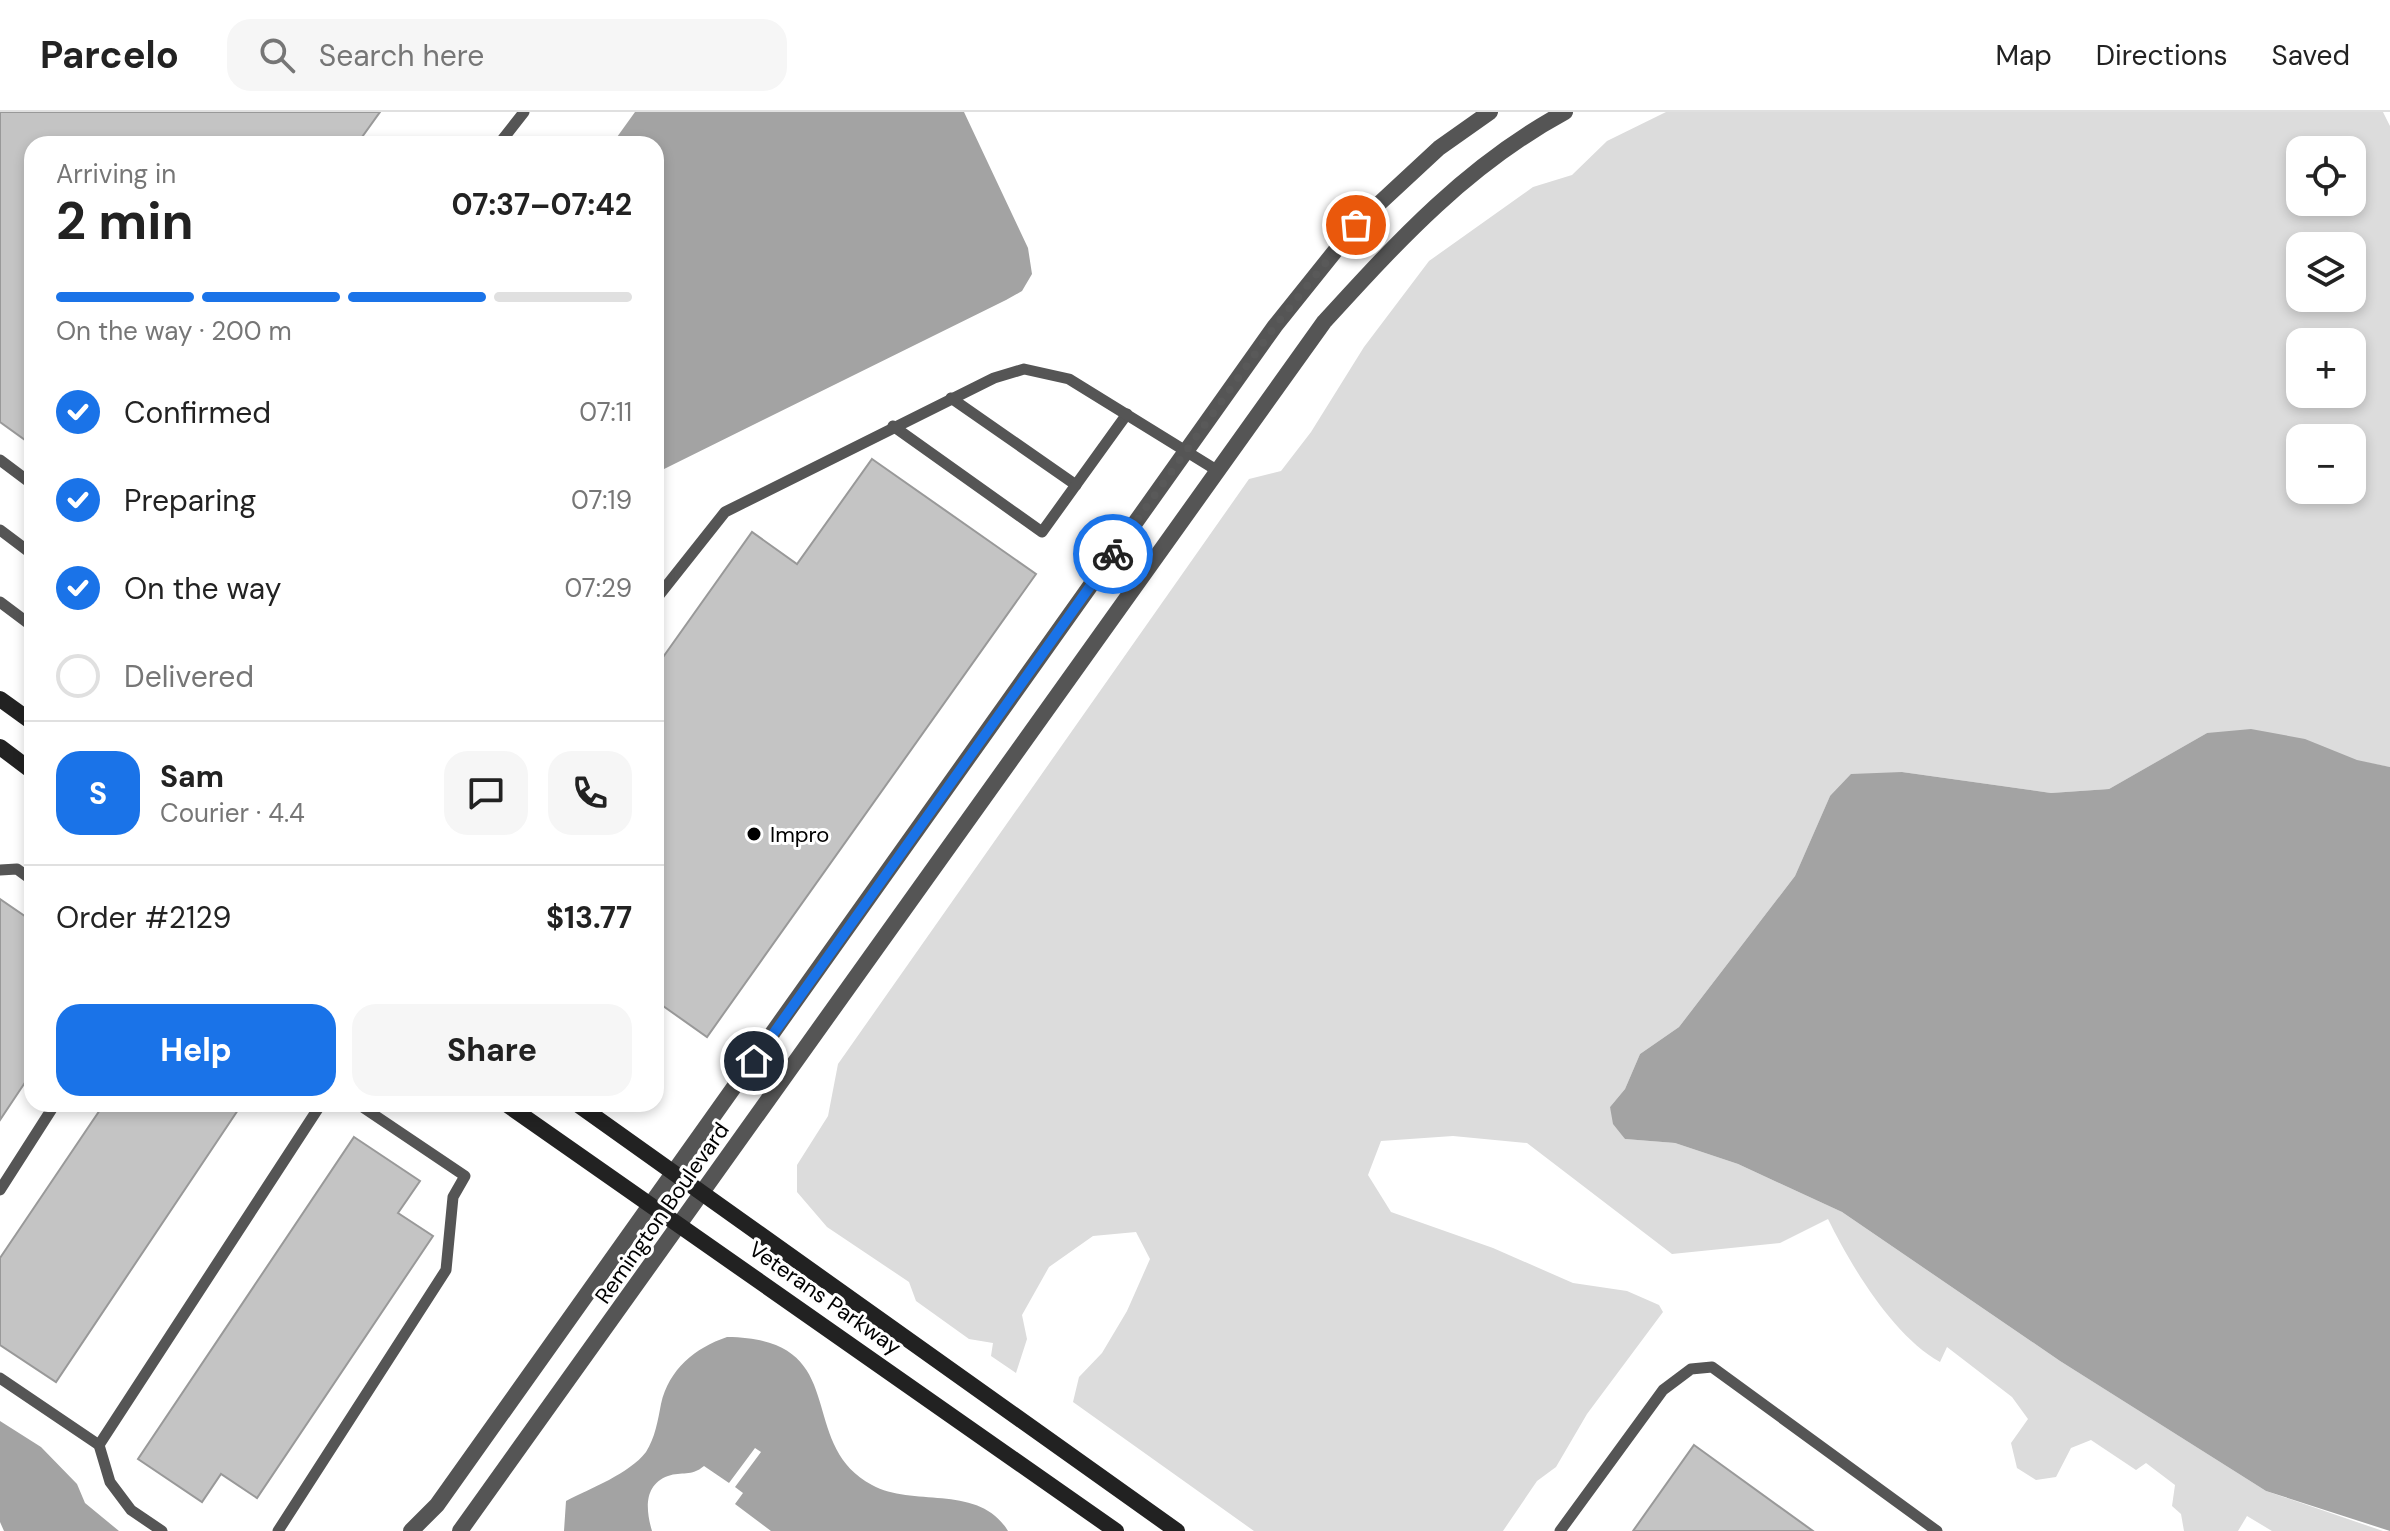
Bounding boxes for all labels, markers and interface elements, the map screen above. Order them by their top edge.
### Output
search box [227,19,787,91]
text: Parcelo [40,30,179,80]
icon: search [255,33,299,77]
text: Search here [319,36,484,75]
text: Map [1995,37,2052,74]
text: Directions [2096,37,2228,74]
text: Saved [2272,37,2350,74]
map controls [2286,136,2366,504]
button: locate [2286,136,2366,216]
text: Arriving in [56,157,176,191]
text: 07:37–07:42 [451,185,632,224]
text: 2 min [56,187,194,255]
pin [1322,191,1390,259]
icon: bag [1334,203,1378,247]
button: layers [2286,232,2366,312]
text: On the way · 200 m [56,314,292,348]
button: + [2286,328,2366,408]
icon: check [56,390,100,434]
text: Confirmed [124,393,271,432]
text: 07:11 [579,395,632,429]
button: − [2286,424,2366,504]
icon: check [56,478,100,522]
text: Preparing [124,481,256,520]
text: 07:19 [571,483,632,517]
courier [1073,514,1153,594]
icon: bike [1091,532,1135,576]
icon: check [56,566,100,610]
text: On the way [124,569,281,608]
text: 07:29 [564,571,632,605]
text: Delivered [124,657,254,696]
button: chat [444,751,528,835]
button: phone [548,751,632,835]
text: Sam [160,757,224,796]
text: S [89,774,107,813]
text: Courier · 4.4 [160,796,305,830]
place label: Impro [770,820,829,849]
marker: Impro [745,825,763,843]
text: Order #2129 [56,898,231,937]
text: $13.77 [546,898,632,937]
button: Help [56,1004,336,1096]
button: Share [352,1004,632,1096]
pin [720,1027,788,1095]
icon: home [732,1039,776,1083]
street label: Remington Boulevard [588,1117,736,1309]
street label: Veterans Parkway [743,1235,907,1361]

